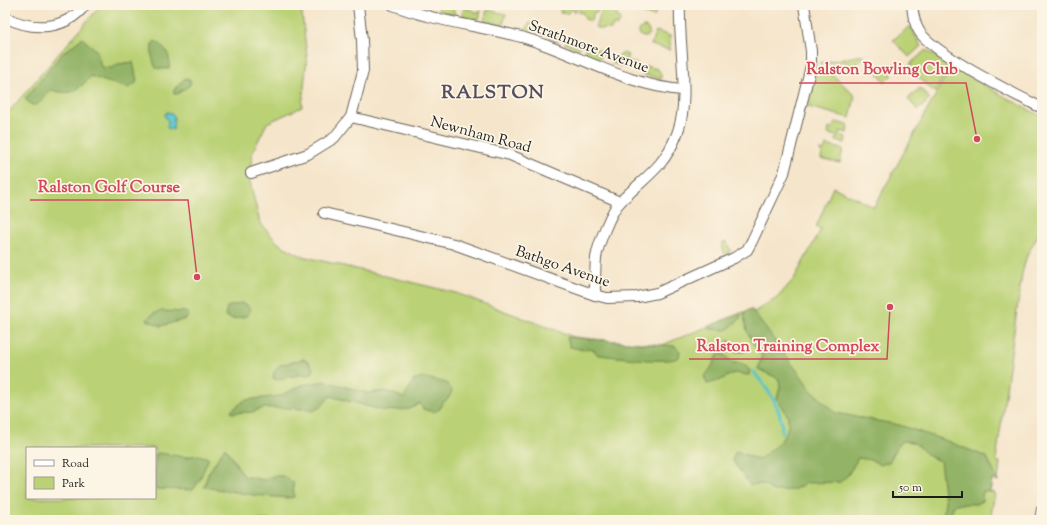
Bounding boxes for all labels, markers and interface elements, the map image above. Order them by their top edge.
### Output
street label: Strathmore Avenue [525,16,652,79]
callout: Ralston Bowling Club [799,55,966,83]
text: Ralston Bowling Club [806,59,958,82]
district label: RALSTON [441,80,545,107]
street label: Newnham Road [428,112,534,159]
callout: Ralston Golf Course [30,172,188,200]
text: Ralston Golf Course [38,177,181,200]
street label: Bathgo Avenue [512,241,613,293]
callout: Ralston Training Complex [689,331,887,359]
text: Ralston Training Complex [697,336,879,359]
legend [26,447,156,499]
text: Road [62,455,89,473]
scale bar [893,473,962,499]
text: Park [62,475,85,493]
text: 50 m [898,479,922,497]

